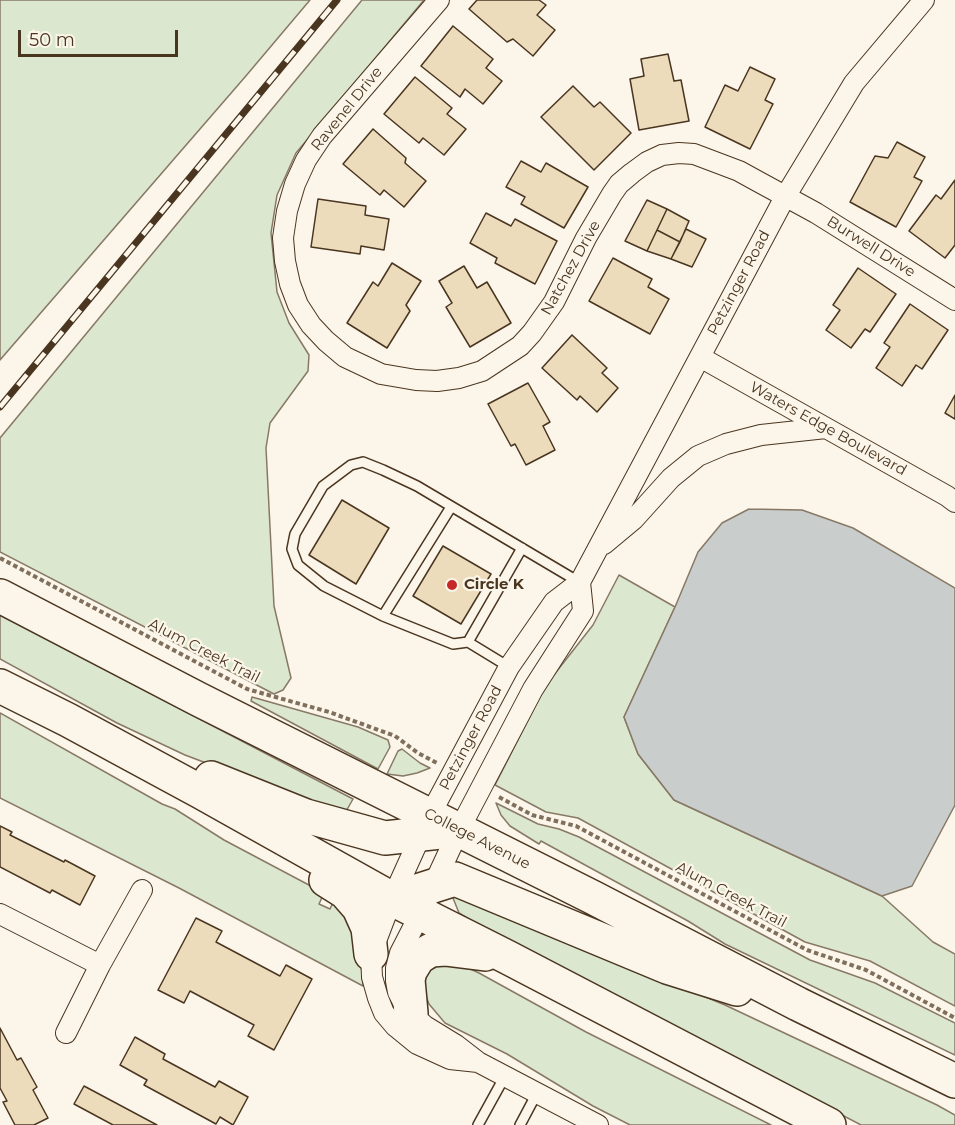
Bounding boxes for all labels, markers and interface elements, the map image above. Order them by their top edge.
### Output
scale bar [21,18,182,56]
text: 50 m [29,29,75,51]
street label: Ravenel Drive [308,63,386,155]
street label: Burwell Drive [823,213,919,281]
street label: Natchez Drive [538,218,604,318]
street label: Petzinger Road [704,228,774,338]
street label: Waters Edge Boulevard [746,378,910,480]
place label: Circle K [464,576,524,594]
marker: Circle K [445,578,459,592]
street label: Alum Creek Trail [145,615,263,687]
street label: Petzinger Road [436,683,506,793]
street label: College Avenue [421,804,533,874]
street label: Alum Creek Trail [673,858,789,932]

